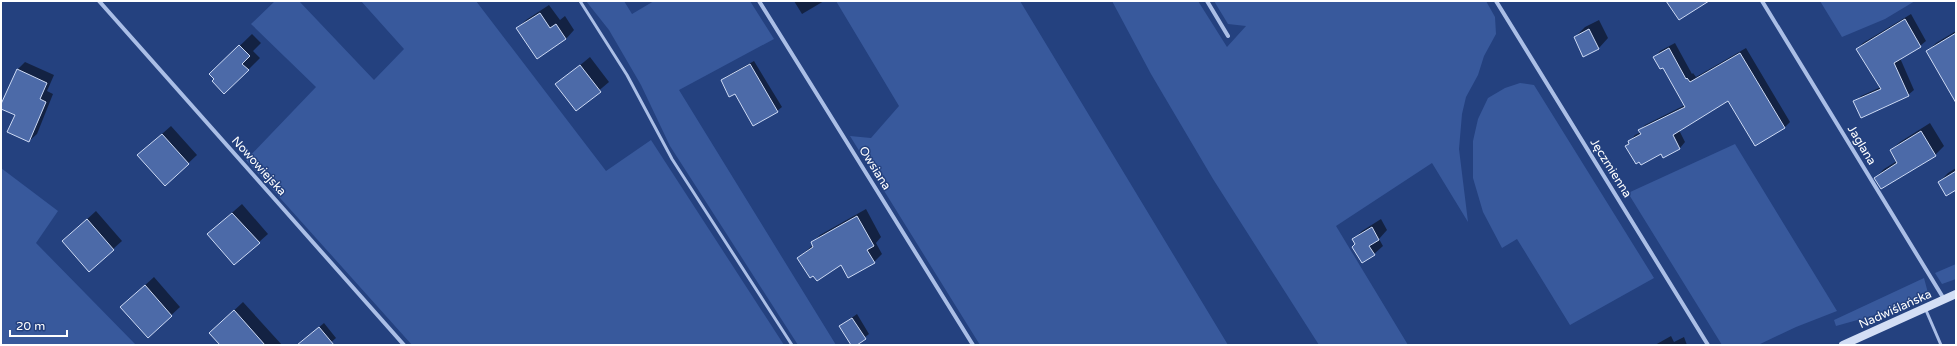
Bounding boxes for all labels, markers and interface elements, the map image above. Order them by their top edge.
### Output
street label: Jaglana [1845,123,1879,167]
street label: Nowowiejska [229,134,289,198]
street label: Jęczmienna [1587,136,1635,200]
street label: Owsiana [856,144,894,192]
street label: Nadwiślańska [1856,287,1934,331]
scale bar [10,312,67,338]
text: 20 m [16,319,45,333]

